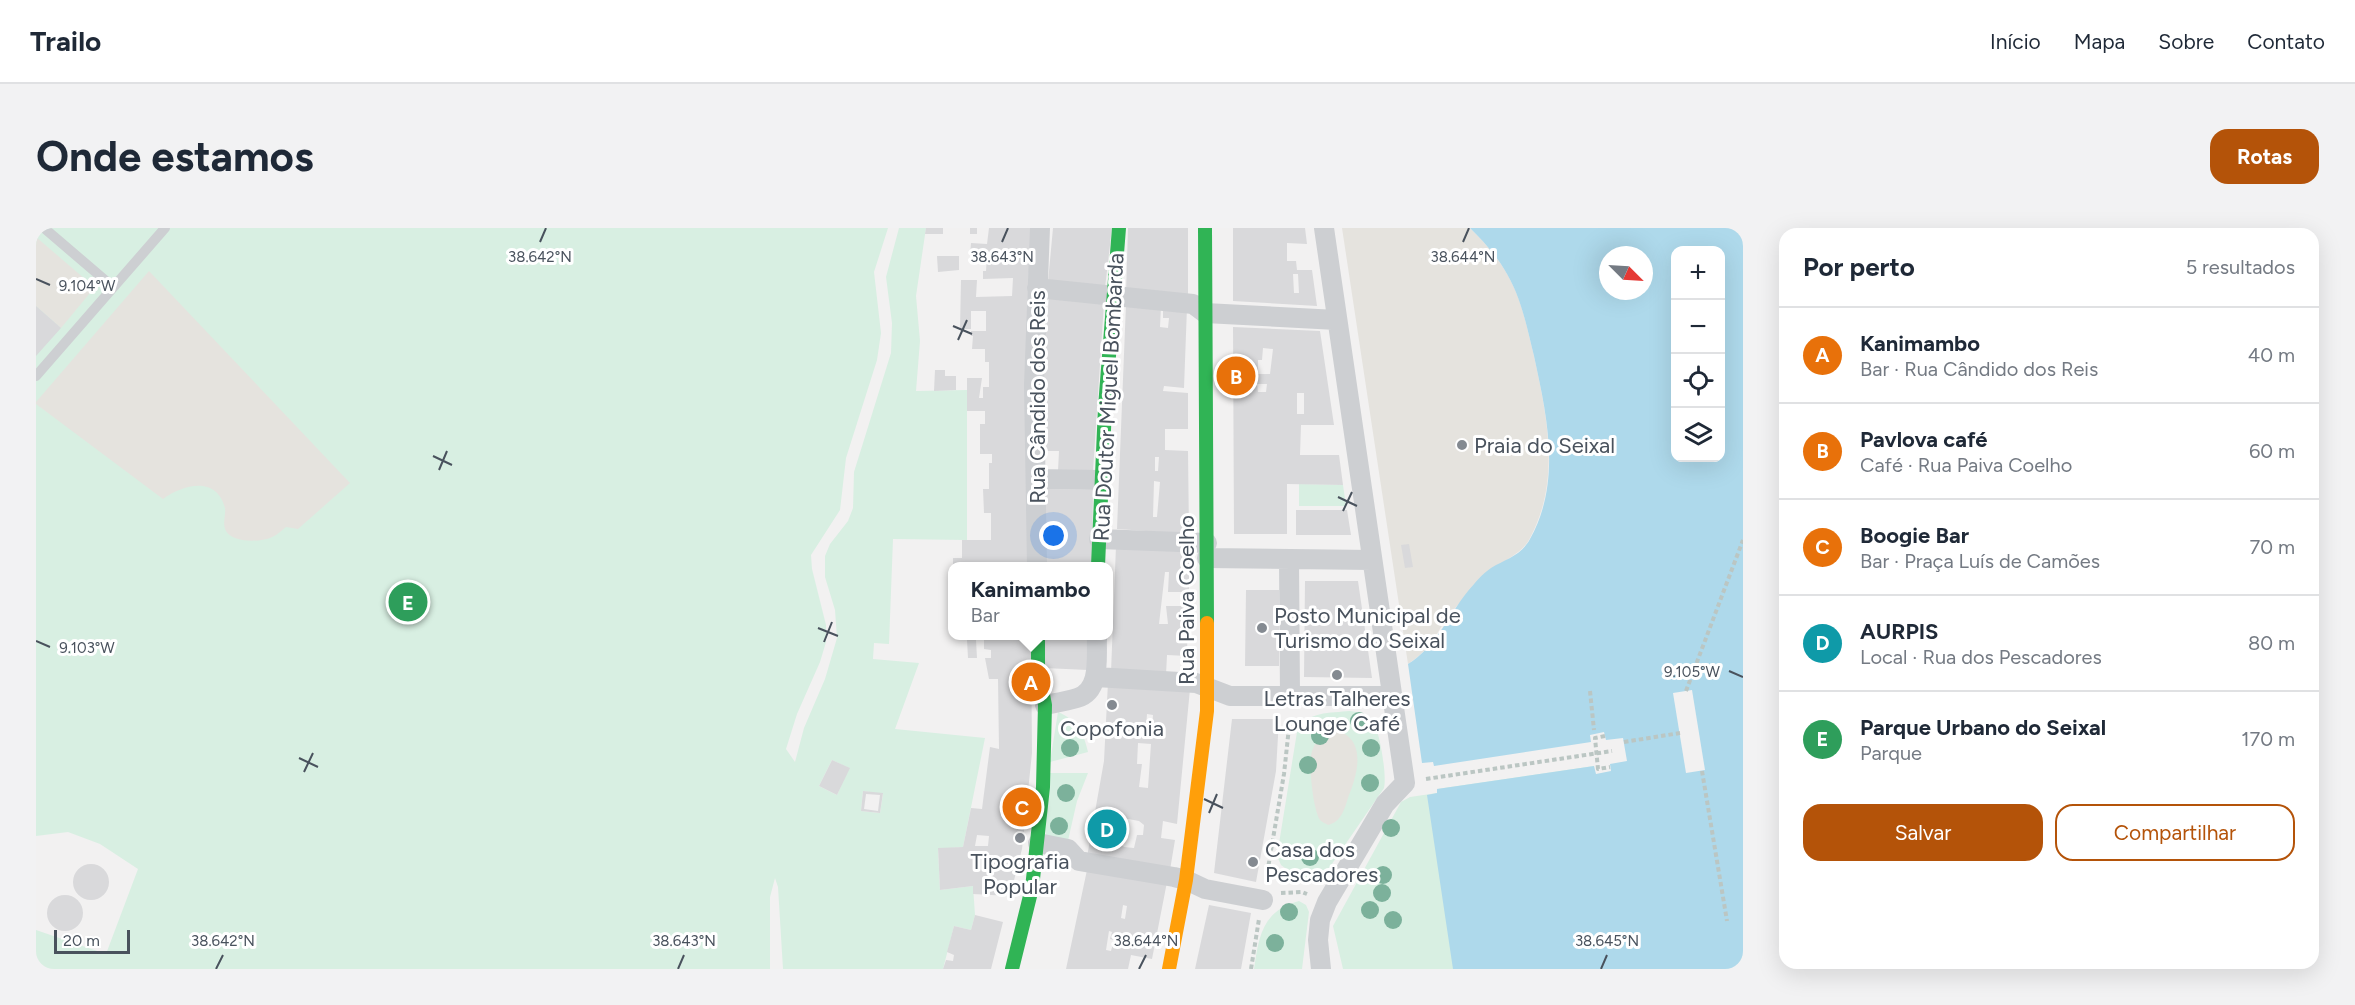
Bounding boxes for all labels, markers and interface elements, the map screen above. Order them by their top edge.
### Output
text: Trailo [30,24,101,58]
text: Início [1990,29,2041,54]
text: Mapa [2074,29,2125,54]
text: Sobre [2158,29,2214,54]
text: Contato [2247,29,2325,54]
button: Rotas [2210,129,2319,184]
text: Onde estamos [36,131,314,182]
north arrow [1599,246,1653,300]
map controls [1671,246,1725,462]
button: + [1671,246,1725,300]
text: 38.642°N [508,248,572,266]
text: 38.643°N [970,248,1034,266]
text: 38.644°N [1431,248,1495,266]
text: Por perto [1803,251,1915,283]
street label: Rua Doutor Miguel Bombarda [1087,252,1130,542]
text: 5 resultados [2186,255,2295,279]
text: 9.104°W [59,277,116,295]
street label: Rua Cândido dos Reis [1024,290,1051,504]
button: − [1671,300,1725,354]
text: Kanimambo [1860,330,1980,357]
text: A [1815,343,1830,367]
text: 40 m [2248,343,2295,367]
pin: B [1216,354,1256,398]
button: locate [1671,354,1725,408]
text: Bar · Rua Cândido dos Reis [1860,357,2098,381]
button: layers [1671,408,1725,462]
text: Pavlova café [1860,426,1988,453]
place label: Praia do Seixal [1474,432,1615,459]
marker: Praia do Seixal [1455,438,1469,452]
text: B [1816,439,1829,463]
text: 60 m [2249,439,2295,463]
text: Café · Rua Paiva Coelho [1860,453,2072,477]
street label: Rua Paiva Coelho [1173,515,1200,685]
your location [1039,521,1068,550]
text: Boogie Bar [1860,522,1969,549]
text: C [1815,535,1830,559]
text: 70 m [2249,535,2295,559]
text: Bar · Praça Luís de Camões [1860,549,2100,573]
popup [948,562,1113,640]
text: Kanimambo [971,576,1090,603]
pin: E [388,580,428,625]
place label: Posto Municipal de Turismo do Seixal [1274,602,1461,654]
text: Bar [971,603,1000,627]
text: AURPIS [1860,618,1938,645]
marker: Posto Municipal de Turismo do Seixal [1255,621,1269,635]
text: D [1816,631,1830,655]
text: 80 m [2248,631,2295,655]
text: 9.103°W [59,639,115,657]
text: Local · Rua dos Pescadores [1860,645,2102,669]
pin: A [1012,660,1050,704]
text: 9.105°W [1664,663,1721,681]
marker: Letras Talheres Lounge Café [1330,668,1344,682]
place label: Letras Talheres Lounge Café [1264,685,1410,737]
marker: Copofonia [1105,698,1119,712]
text: Parque Urbano do Seixal [1860,714,2106,741]
place label: Copofonia [1060,715,1164,742]
text: E [1817,727,1828,751]
text: 170 m [2241,727,2295,751]
text: Parque [1860,741,1922,765]
pin: C [1002,784,1042,830]
button: Salvar [1803,804,2043,861]
button: Compartilhar [2055,804,2295,861]
pin: D [1088,806,1126,852]
marker: Tipografia Popular [1013,831,1027,845]
place label: Casa dos Pescadores [1265,836,1378,888]
place label: Tipografia Popular [970,848,1070,900]
marker: Casa dos Pescadores [1246,855,1260,869]
scale bar [54,927,130,954]
text: 20 m [63,931,100,950]
text: 38.642°N [191,932,255,950]
text: 38.643°N [652,932,716,950]
text: 38.644°N [1114,932,1178,950]
text: 38.645°N [1575,932,1639,950]

